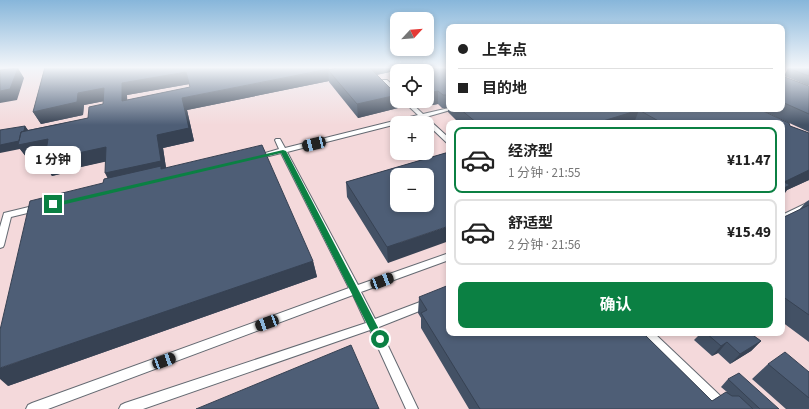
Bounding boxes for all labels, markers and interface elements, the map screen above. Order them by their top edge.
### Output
north arrow [390,12,434,56]
map controls [390,12,434,212]
text: 上车点 [482,40,527,61]
button: locate [390,64,434,108]
text: 目的地 [482,78,527,99]
button: + [390,116,434,160]
car [301,135,327,153]
text: 经济型 [508,141,553,162]
icon: car [460,142,496,178]
callout: 1 分钟 [25,146,81,174]
text: ¥11.47 [727,150,771,171]
text: 1 分钟 [35,151,71,169]
text: 1 分钟 · 21:55 [508,164,581,182]
button: − [390,168,434,212]
route end [44,195,62,213]
text: 舒适型 [508,213,553,234]
icon: car [460,214,496,250]
text: ¥15.49 [727,222,771,243]
text: 2 分钟 · 21:56 [508,236,581,254]
car [369,271,395,291]
button: 确认 [458,282,773,328]
car [254,313,280,333]
route start [371,330,389,348]
car [151,351,177,371]

